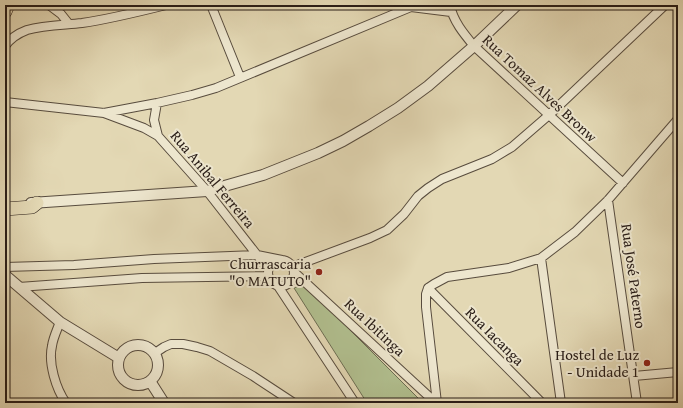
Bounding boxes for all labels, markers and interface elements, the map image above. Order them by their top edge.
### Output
street label: Rua Tomaz Alves Bronw [478,29,602,147]
street label: Rua Anibal Ferreira [166,126,260,232]
street label: Rua José Paterno [616,222,652,330]
place label: Churrascaria "O MATUTO" [229,253,311,291]
marker: Churrascaria "O MATUTO" [314,267,324,277]
street label: Rua Ibitinga [340,293,410,361]
street label: Rua Iacanga [461,302,529,370]
place label: Hostel de Luz - Unidade 1 [555,344,639,382]
marker: Hostel de Luz - Unidade 1 [642,358,652,368]

